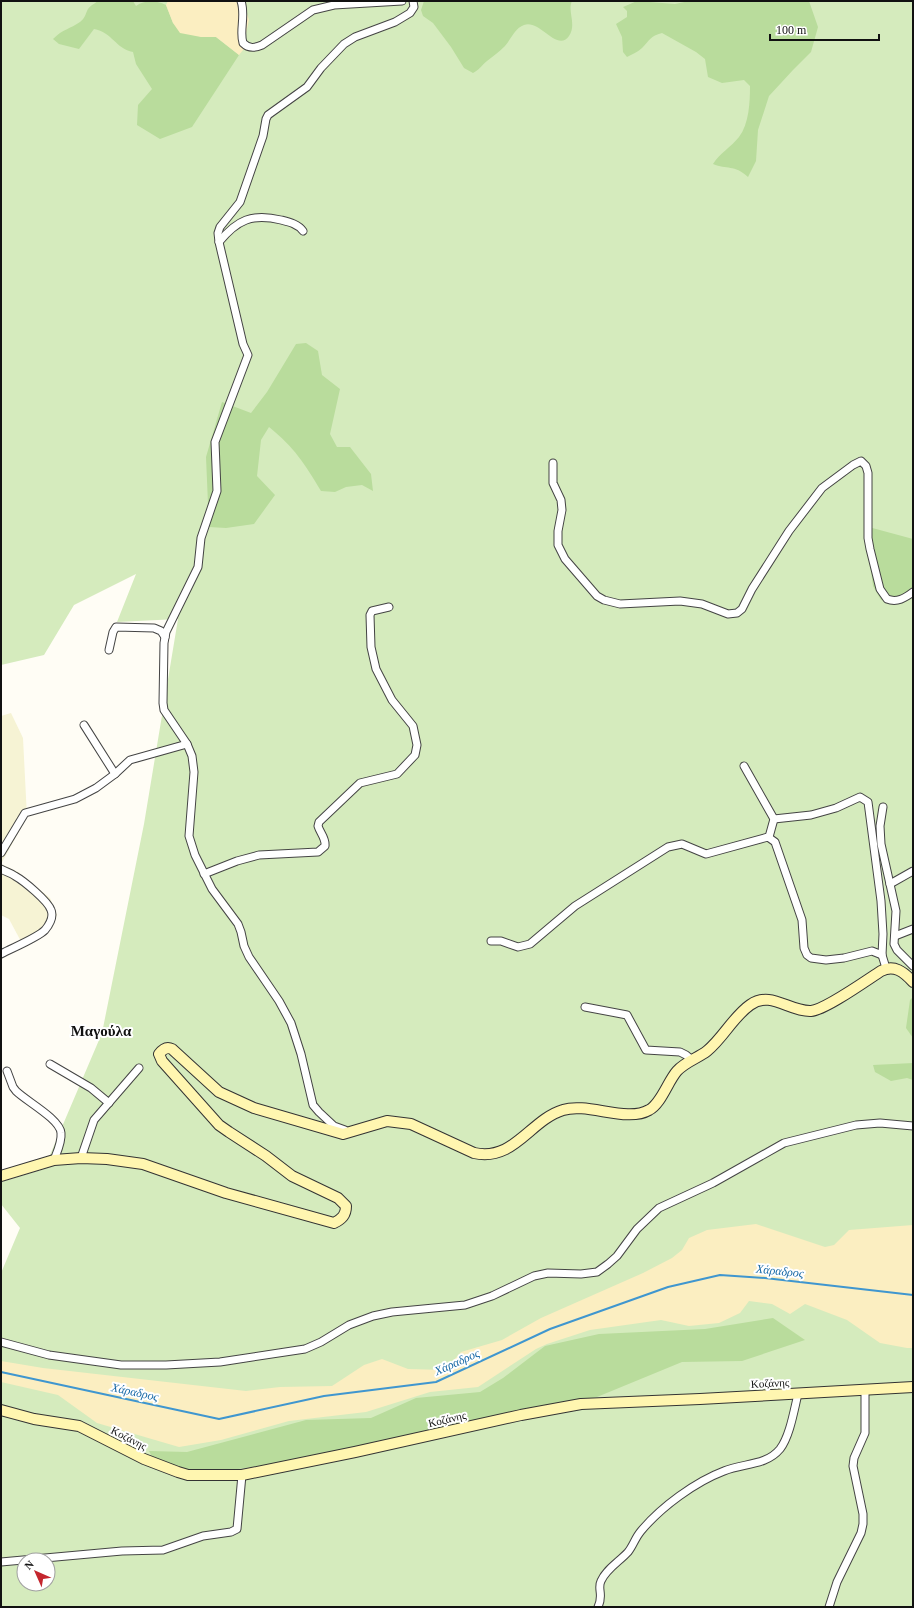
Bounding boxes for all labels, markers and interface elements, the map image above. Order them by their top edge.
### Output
scale bar [770,16,879,42]
text: 100 m [776,23,807,37]
district label: Μαγούλα [71,1023,132,1039]
water label: Χάραδρος [754,1261,805,1280]
water label: Χάραδρος [431,1346,482,1379]
street label: Κοζάνης [750,1376,790,1391]
water label: Χάραδρος [109,1380,160,1404]
street label: Κοζάνης [427,1409,468,1430]
street label: Κοζάνης [109,1424,149,1453]
north arrow [16,1552,56,1592]
text: N [22,1558,36,1572]

